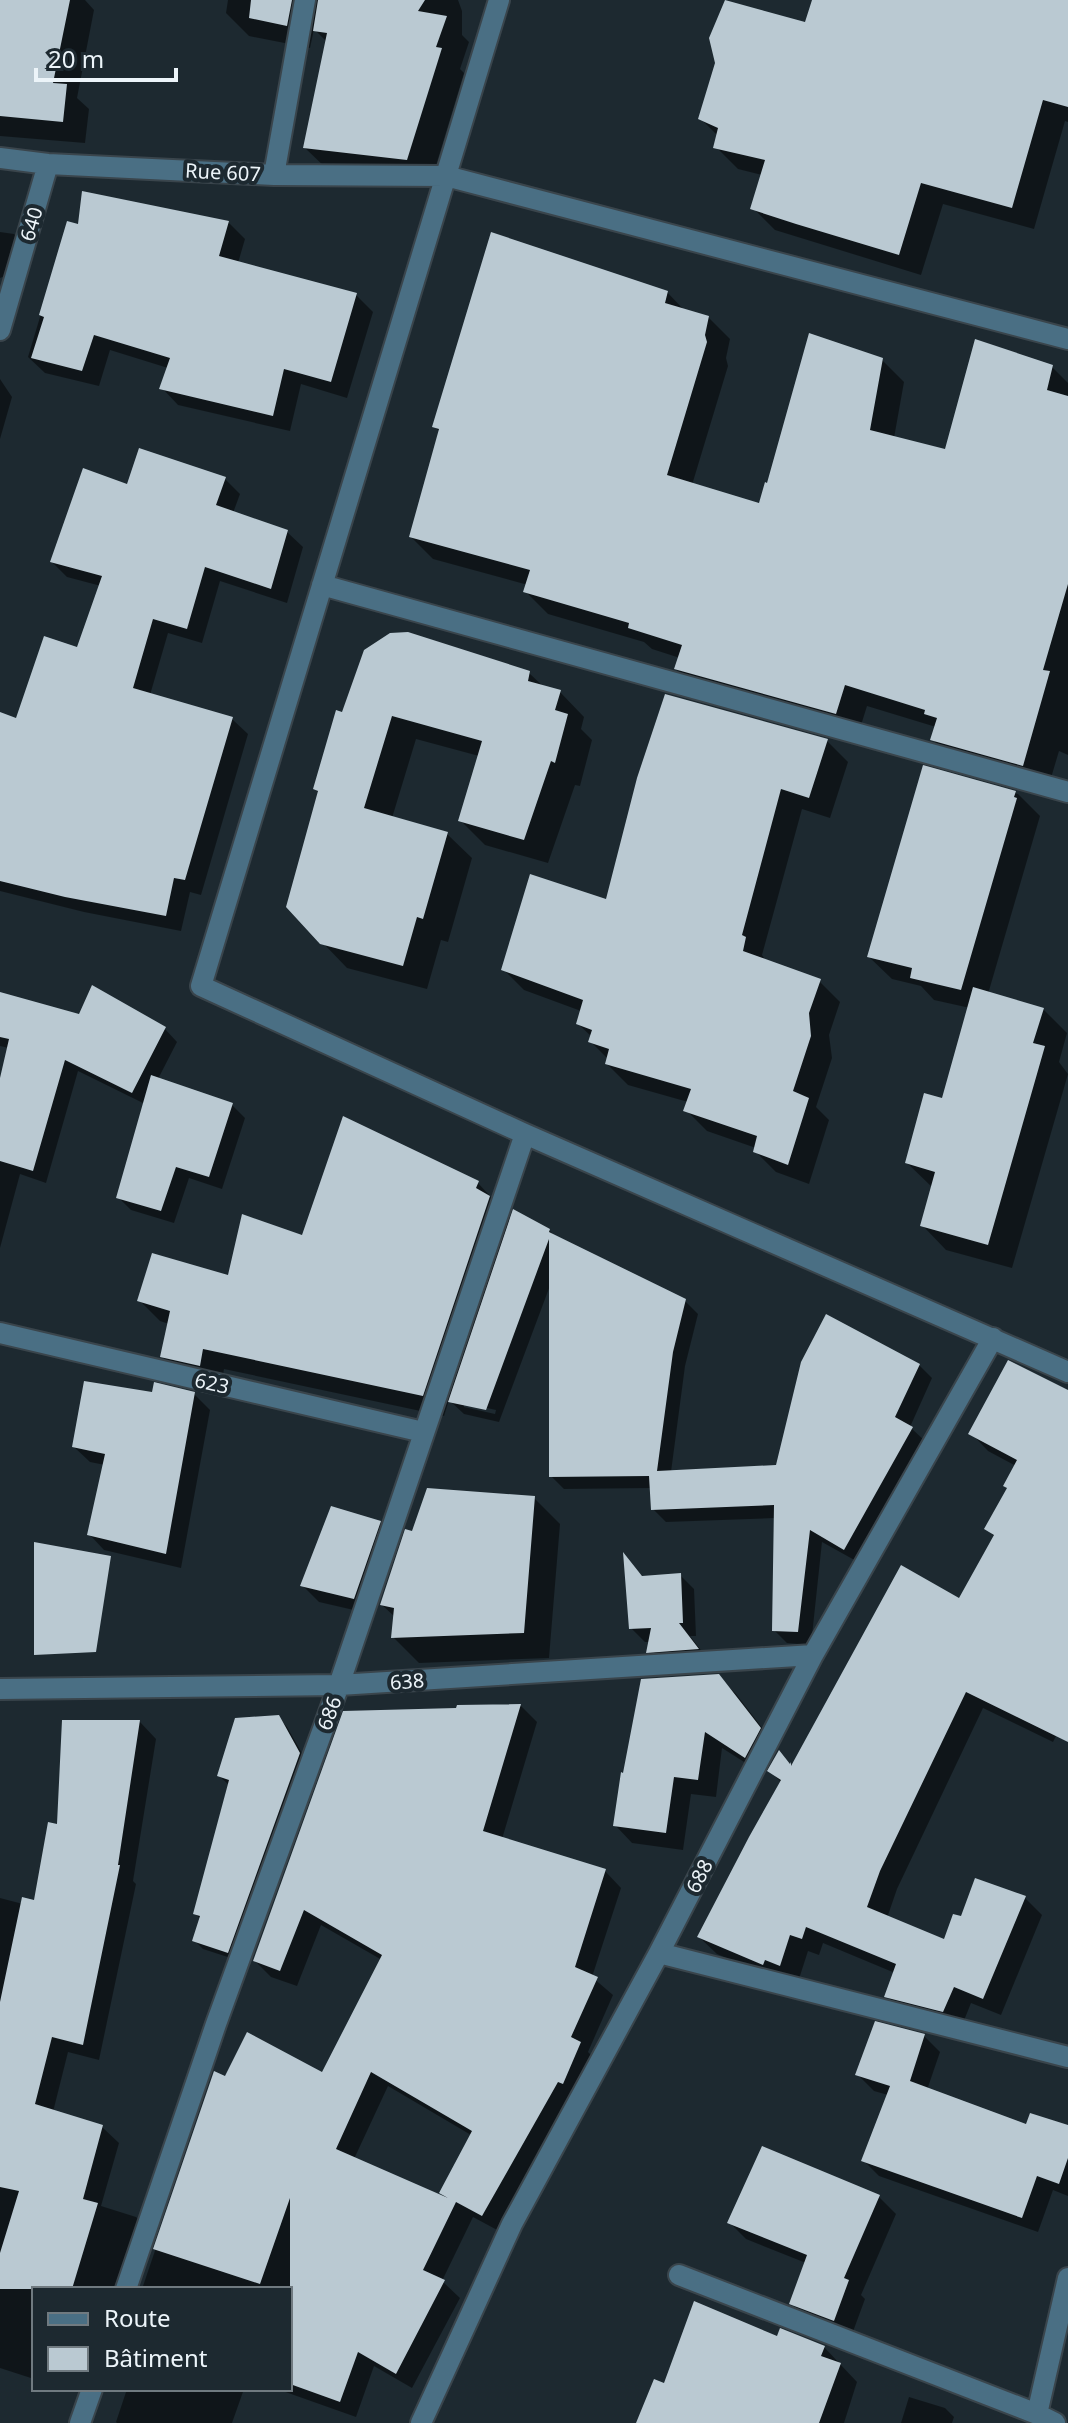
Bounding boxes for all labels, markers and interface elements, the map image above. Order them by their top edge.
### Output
scale bar [36,32,176,82]
text: 20 m [48,42,104,75]
street label: Rue 607 [185,157,261,187]
street label: 640 [13,204,49,244]
street label: 623 [192,1366,232,1400]
street label: 638 [389,1666,425,1696]
street label: 686 [310,1692,348,1734]
street label: 688 [679,1855,719,1897]
legend [32,2287,292,2391]
text: Route [104,2301,170,2334]
text: Bâtiment [104,2341,208,2374]

